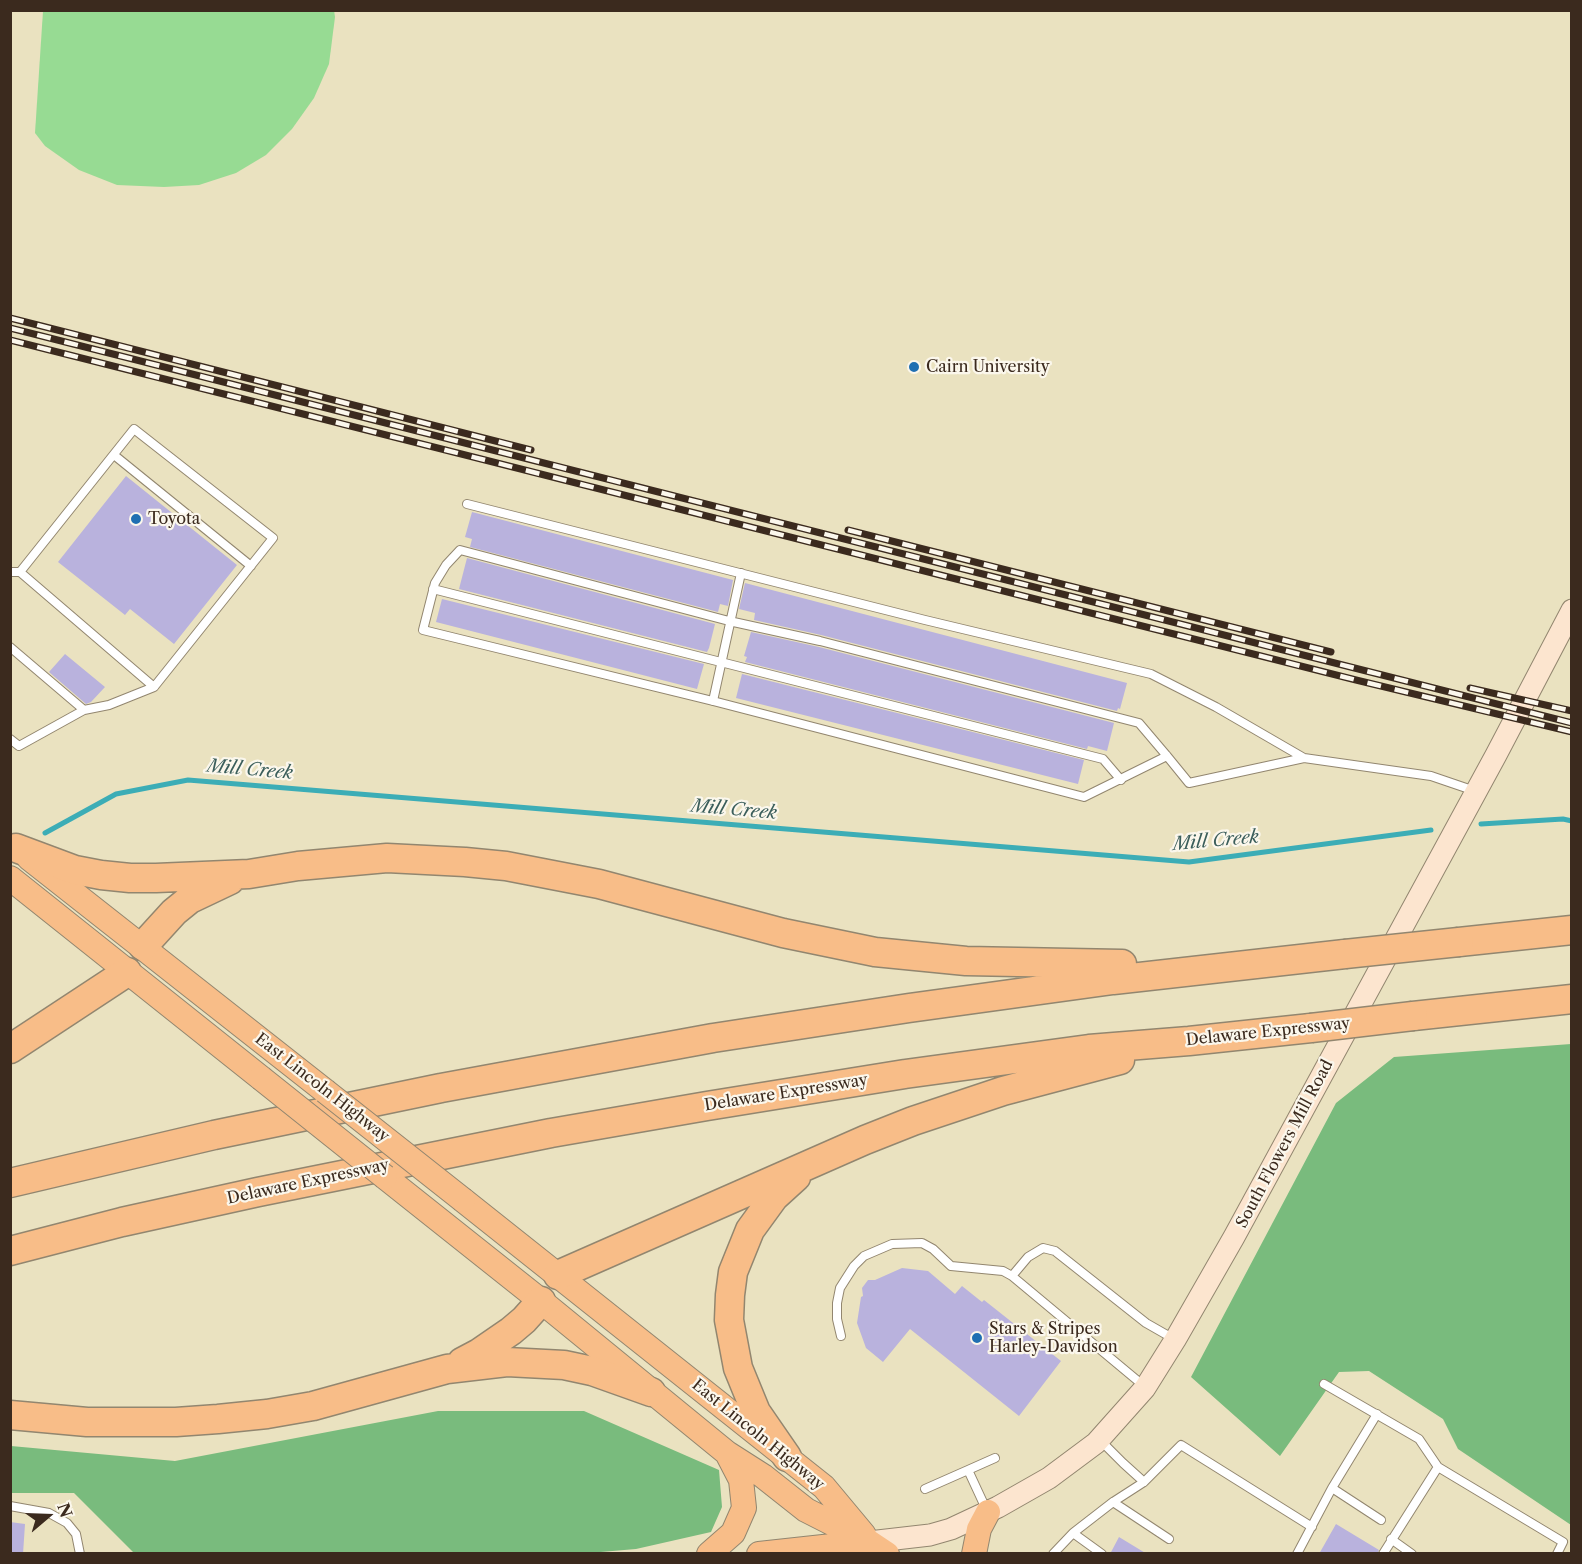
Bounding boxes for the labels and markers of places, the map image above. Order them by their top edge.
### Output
place label: Cairn University [926,357,1050,377]
marker: Cairn University [907,360,921,374]
place label: Toyota [148,509,200,529]
marker: Toyota [129,512,143,526]
place label: Stars & Stripes Harley-Davidson [989,1319,1118,1357]
marker: Stars & Stripes Harley-Davidson [970,1331,984,1345]

